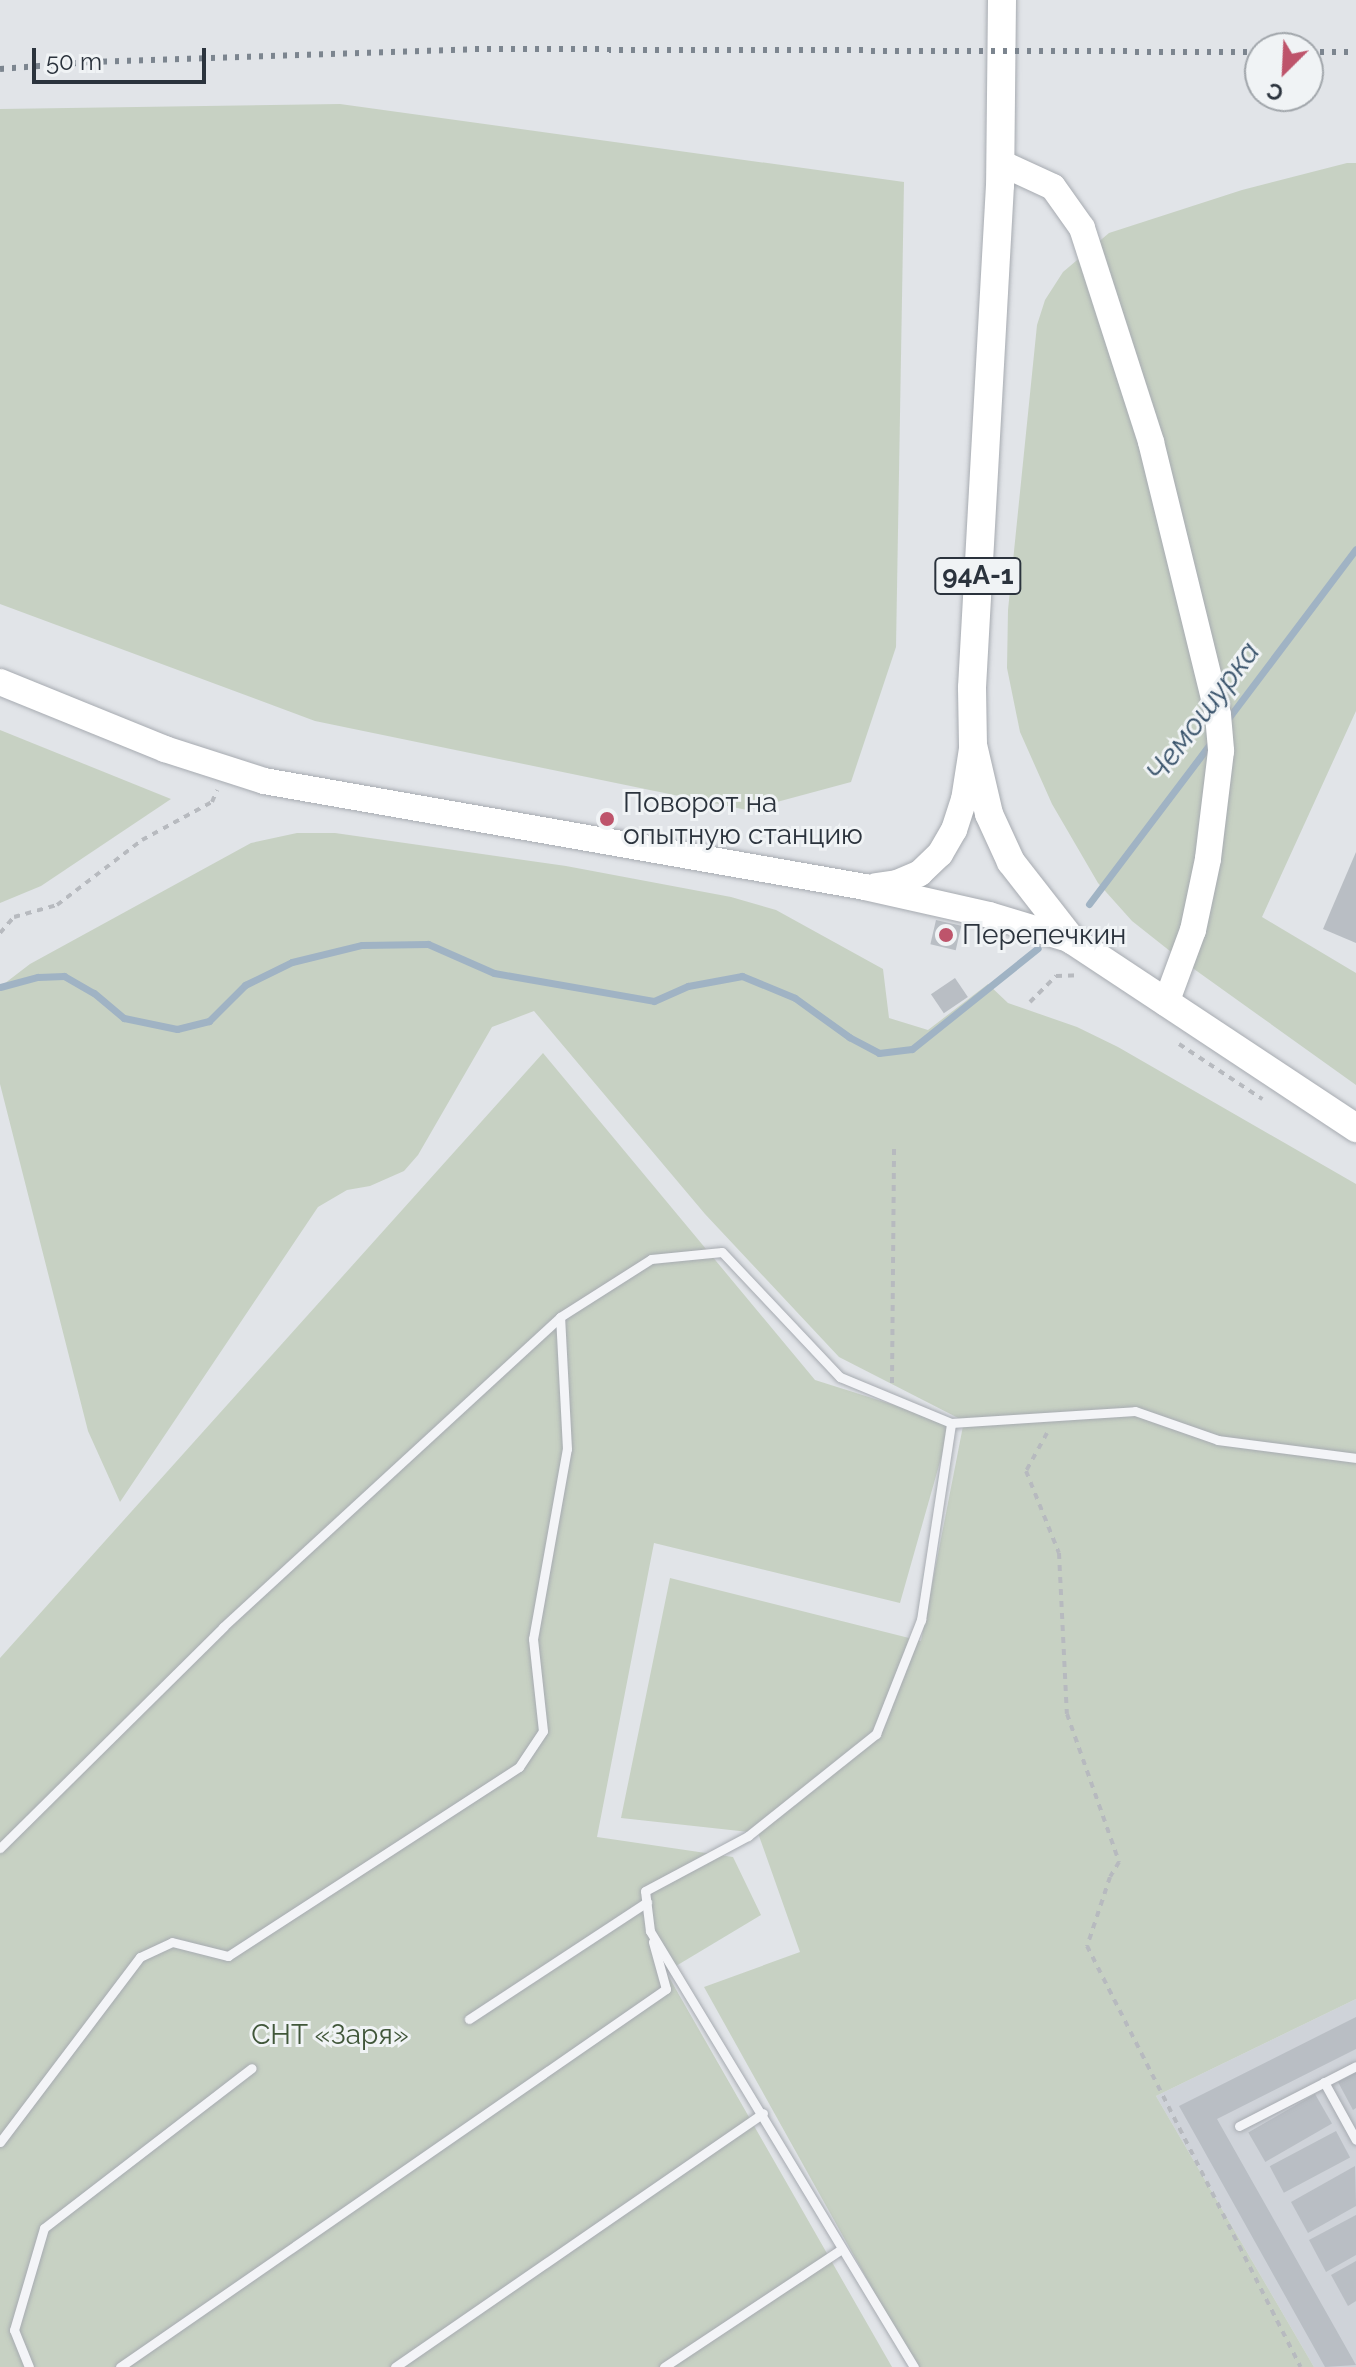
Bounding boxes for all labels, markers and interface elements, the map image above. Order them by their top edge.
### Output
scale bar [36,32,210,82]
north arrow [1244,32,1324,112]
text: 50 m [46,47,102,76]
text: С [1263,77,1287,107]
road number: 94А-1 [934,554,1022,598]
water label: Чемошурка [1139,635,1267,789]
place label: Поворот на опытную станцию [623,786,863,852]
marker: Поворот на опытную станцию [598,810,616,828]
place label: Перепечкин [962,918,1126,952]
marker: Перепечкин [937,926,955,944]
park label: СНТ «Заря» [251,2018,409,2052]

